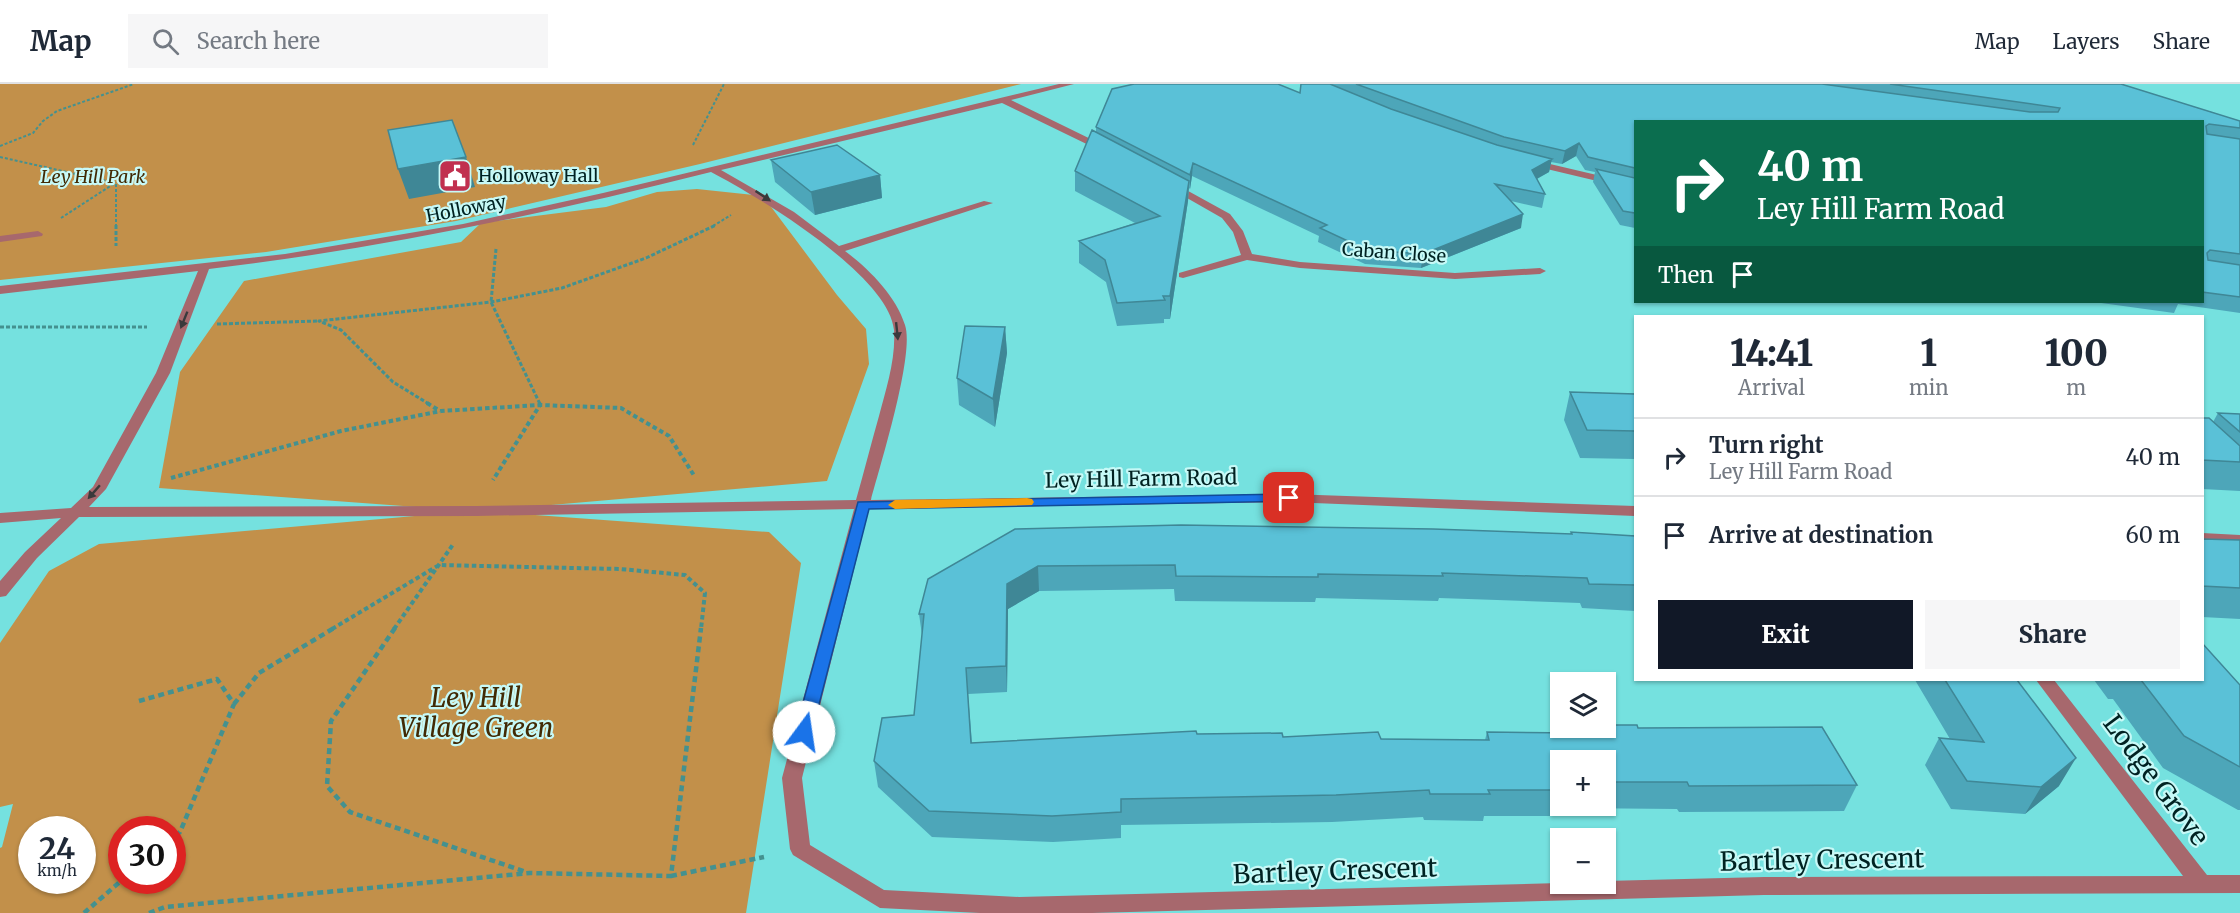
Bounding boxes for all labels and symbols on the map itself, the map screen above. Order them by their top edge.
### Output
public building icon: Holloway Hall [437,158,473,194]
place label: Holloway Hall [478,164,599,187]
park label: Ley Hill Park [41,165,145,188]
street label: Holloway [424,189,508,228]
one-way arrow [755,190,771,202]
street label: Caban Close [1341,237,1447,268]
one-way arrow [178,311,188,329]
one-way arrow [892,322,902,341]
street label: Ley Hill Farm Road [1045,463,1238,494]
pin [1263,472,1314,523]
one-way arrow [88,484,101,499]
park label: Ley Hill Village Green [399,681,553,744]
position arrow [772,700,836,764]
street label: Lodge Grove [2096,708,2216,852]
speed limit sign: 30 [108,816,186,894]
street label: Bartley Crescent [1719,841,1925,878]
street label: Bartley Crescent [1232,850,1438,891]

